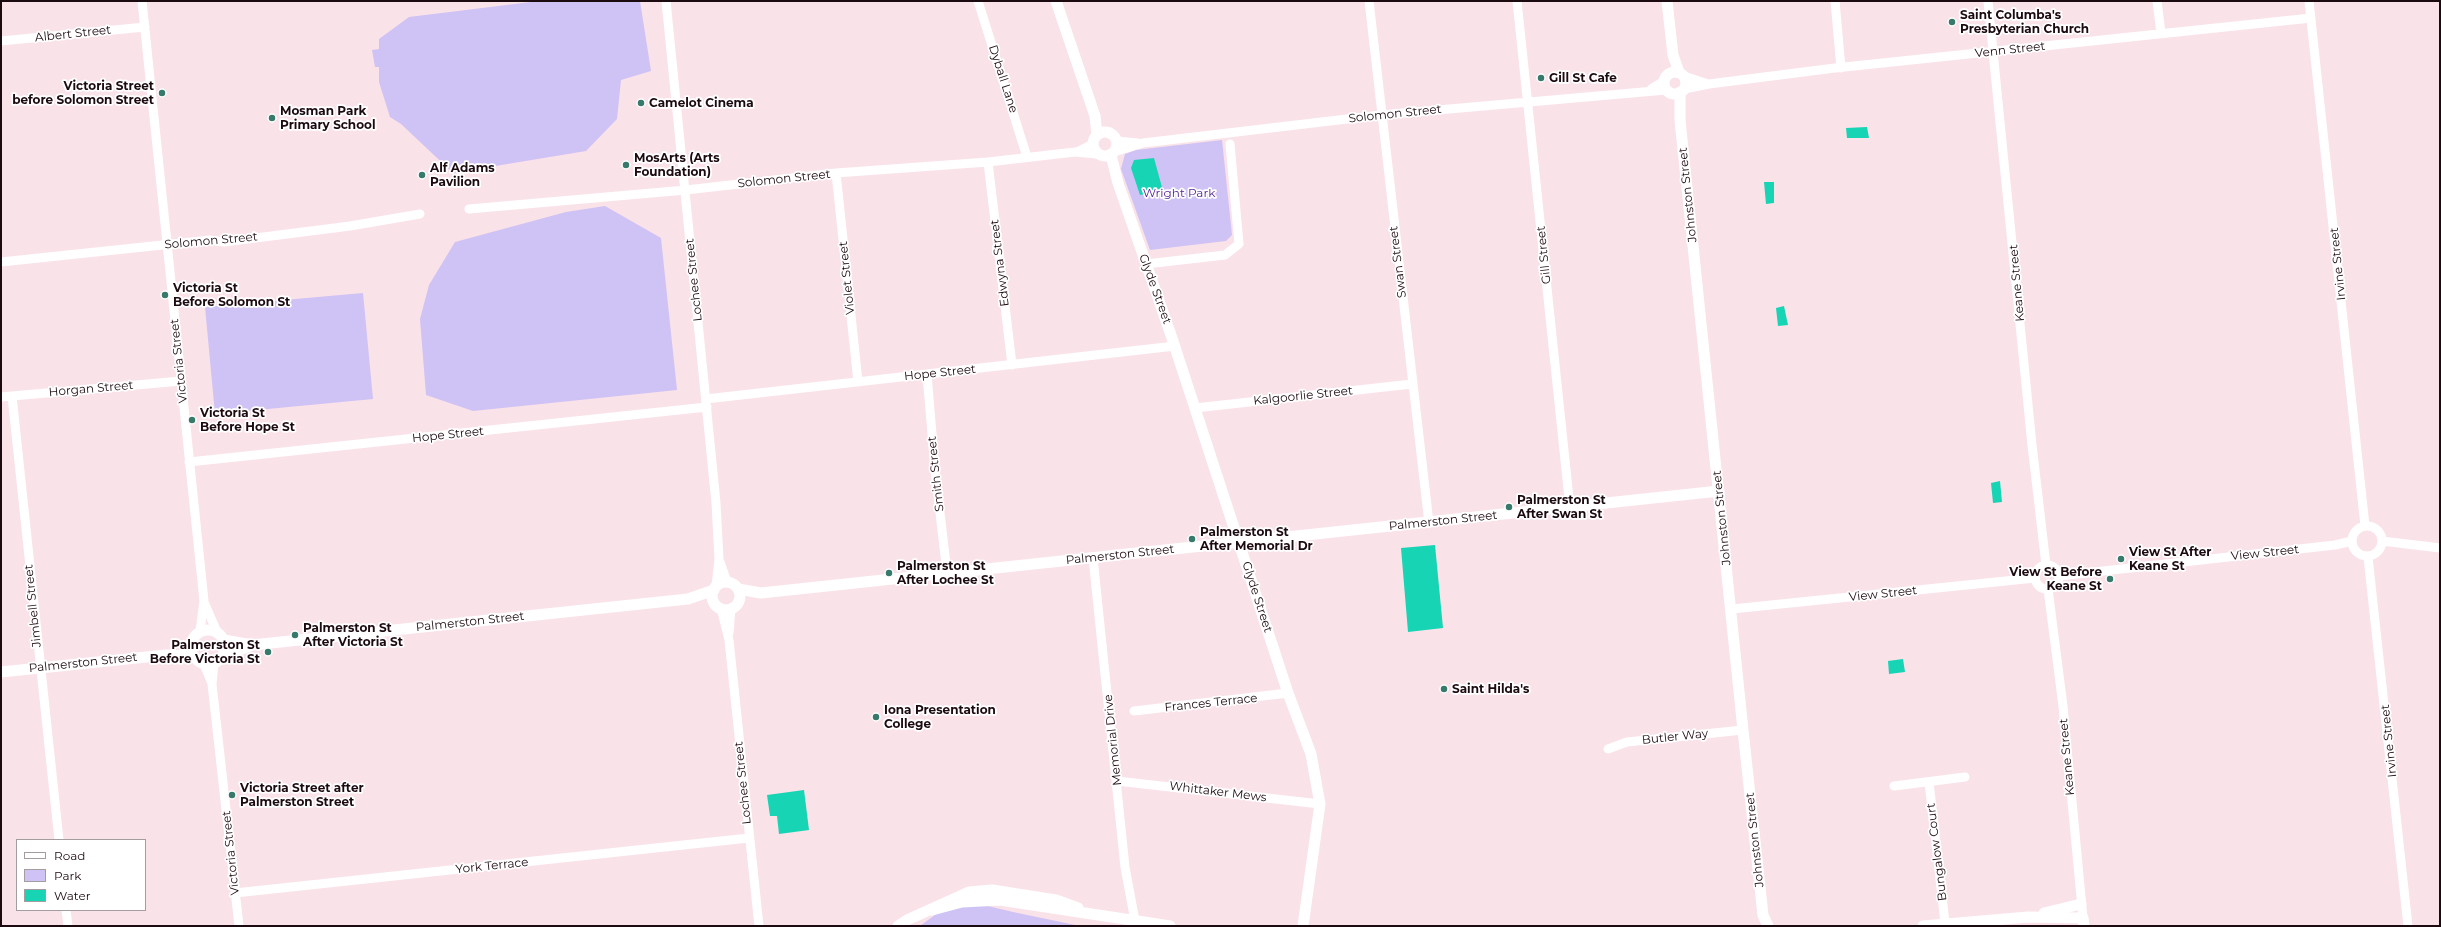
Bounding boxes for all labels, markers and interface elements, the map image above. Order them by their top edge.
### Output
place label: Saint Columba's Presbyterian Church [1960,8,2089,36]
marker: Saint Columba's Presbyterian Church [1947,17,1957,27]
street label: Albert Street [34,23,112,45]
street label: Venn Street [1974,39,2046,61]
street label: Dyball Lane [985,43,1021,115]
place label: Gill St Cafe [1549,71,1617,85]
marker: Gill St Cafe [1536,73,1546,83]
place label: Victoria Street before Solomon Street [12,79,154,107]
marker: Victoria Street before Solomon Street [157,88,167,98]
place label: Camelot Cinema [649,96,754,110]
marker: Camelot Cinema [636,98,646,108]
street label: Solomon Street [1348,102,1442,126]
place label: Mosman Park Primary School [280,104,376,132]
marker: Mosman Park Primary School [267,113,277,123]
street label: Johnston Street [1676,147,1700,243]
place label: MosArts (Arts Foundation) [634,151,720,179]
marker: MosArts (Arts Foundation) [621,160,631,170]
place label: Alf Adams Pavilion [430,161,495,189]
street label: Solomon Street [737,167,831,191]
marker: Alf Adams Pavilion [417,170,427,180]
park label: Wright Park [1143,186,1215,200]
street label: Edwyna Street [988,219,1012,307]
street label: Swan Street [1386,225,1410,299]
street label: Gill Street [1534,225,1554,285]
street label: Irvine Street [2327,227,2349,301]
street label: Solomon Street [164,230,258,252]
street label: Lochee Street [682,238,706,322]
street label: Violet Street [836,241,858,315]
street label: Keane Street [2006,244,2028,322]
street label: Glyde Street [1136,252,1174,326]
place label: Victoria St Before Solomon St [173,281,290,309]
marker: Victoria St Before Solomon St [160,290,170,300]
street label: Victoria Street [167,318,191,404]
street label: Hope Street [903,362,977,384]
street label: Horgan Street [48,378,134,400]
street label: Kalgoorlie Street [1253,384,1353,408]
place label: Victoria St Before Hope St [200,406,295,434]
marker: Victoria St Before Hope St [187,415,197,425]
street label: Hope Street [411,424,485,446]
street label: Smith Street [925,436,947,512]
street label: Johnston Street [1710,470,1734,566]
place label: Palmerston St After Swan St [1517,493,1606,521]
marker: Palmerston St After Swan St [1504,502,1514,512]
street label: Palmerston Street [1388,508,1498,534]
place label: Palmerston St After Memorial Dr [1200,525,1313,553]
marker: Palmerston St After Memorial Dr [1187,534,1197,544]
street label: Palmerston Street [1065,542,1175,568]
street label: View Street [2230,542,2300,564]
place label: View St After Keane St [2129,545,2211,573]
marker: View St After Keane St [2116,554,2126,564]
place label: Palmerston St After Lochee St [897,559,994,587]
street label: Glyde Street [1239,560,1275,634]
street label: Jimbell Street [21,564,45,648]
place label: View St Before Keane St [2009,565,2102,593]
marker: Palmerston St After Lochee St [884,568,894,578]
marker: View St Before Keane St [2105,574,2115,584]
street label: View Street [1848,583,1918,605]
street label: Palmerston Street [415,609,525,635]
place label: Palmerston St After Victoria St [303,621,403,649]
marker: Palmerston St After Victoria St [290,630,300,640]
place label: Palmerston St Before Victoria St [150,638,260,666]
marker: Palmerston St Before Victoria St [263,647,273,657]
street label: Palmerston Street [28,650,138,676]
place label: Saint Hilda's [1452,682,1529,696]
marker: Saint Hilda's [1439,684,1449,694]
street label: Frances Terrace [1164,691,1258,715]
street label: Memorial Drive [1101,694,1125,786]
place label: Iona Presentation College [884,703,996,731]
street label: Irvine Street [2378,704,2400,778]
marker: Iona Presentation College [871,712,881,722]
street label: Keane Street [2056,718,2078,796]
street label: Butler Way [1641,726,1709,748]
street label: Lochee Street [731,741,755,825]
street label: Whittaker Mews [1169,779,1267,805]
place label: Victoria Street after Palmerston Street [240,781,364,809]
marker: Victoria Street after Palmerston Street [227,790,237,800]
street label: Johnston Street [1743,792,1767,888]
street label: Bungalow Court [1924,802,1950,902]
street label: Victoria Street [219,810,243,896]
legend [16,839,146,911]
text: Road [54,848,85,863]
street label: York Terrace [455,855,529,877]
text: Park [54,868,81,883]
text: Water [54,888,90,903]

